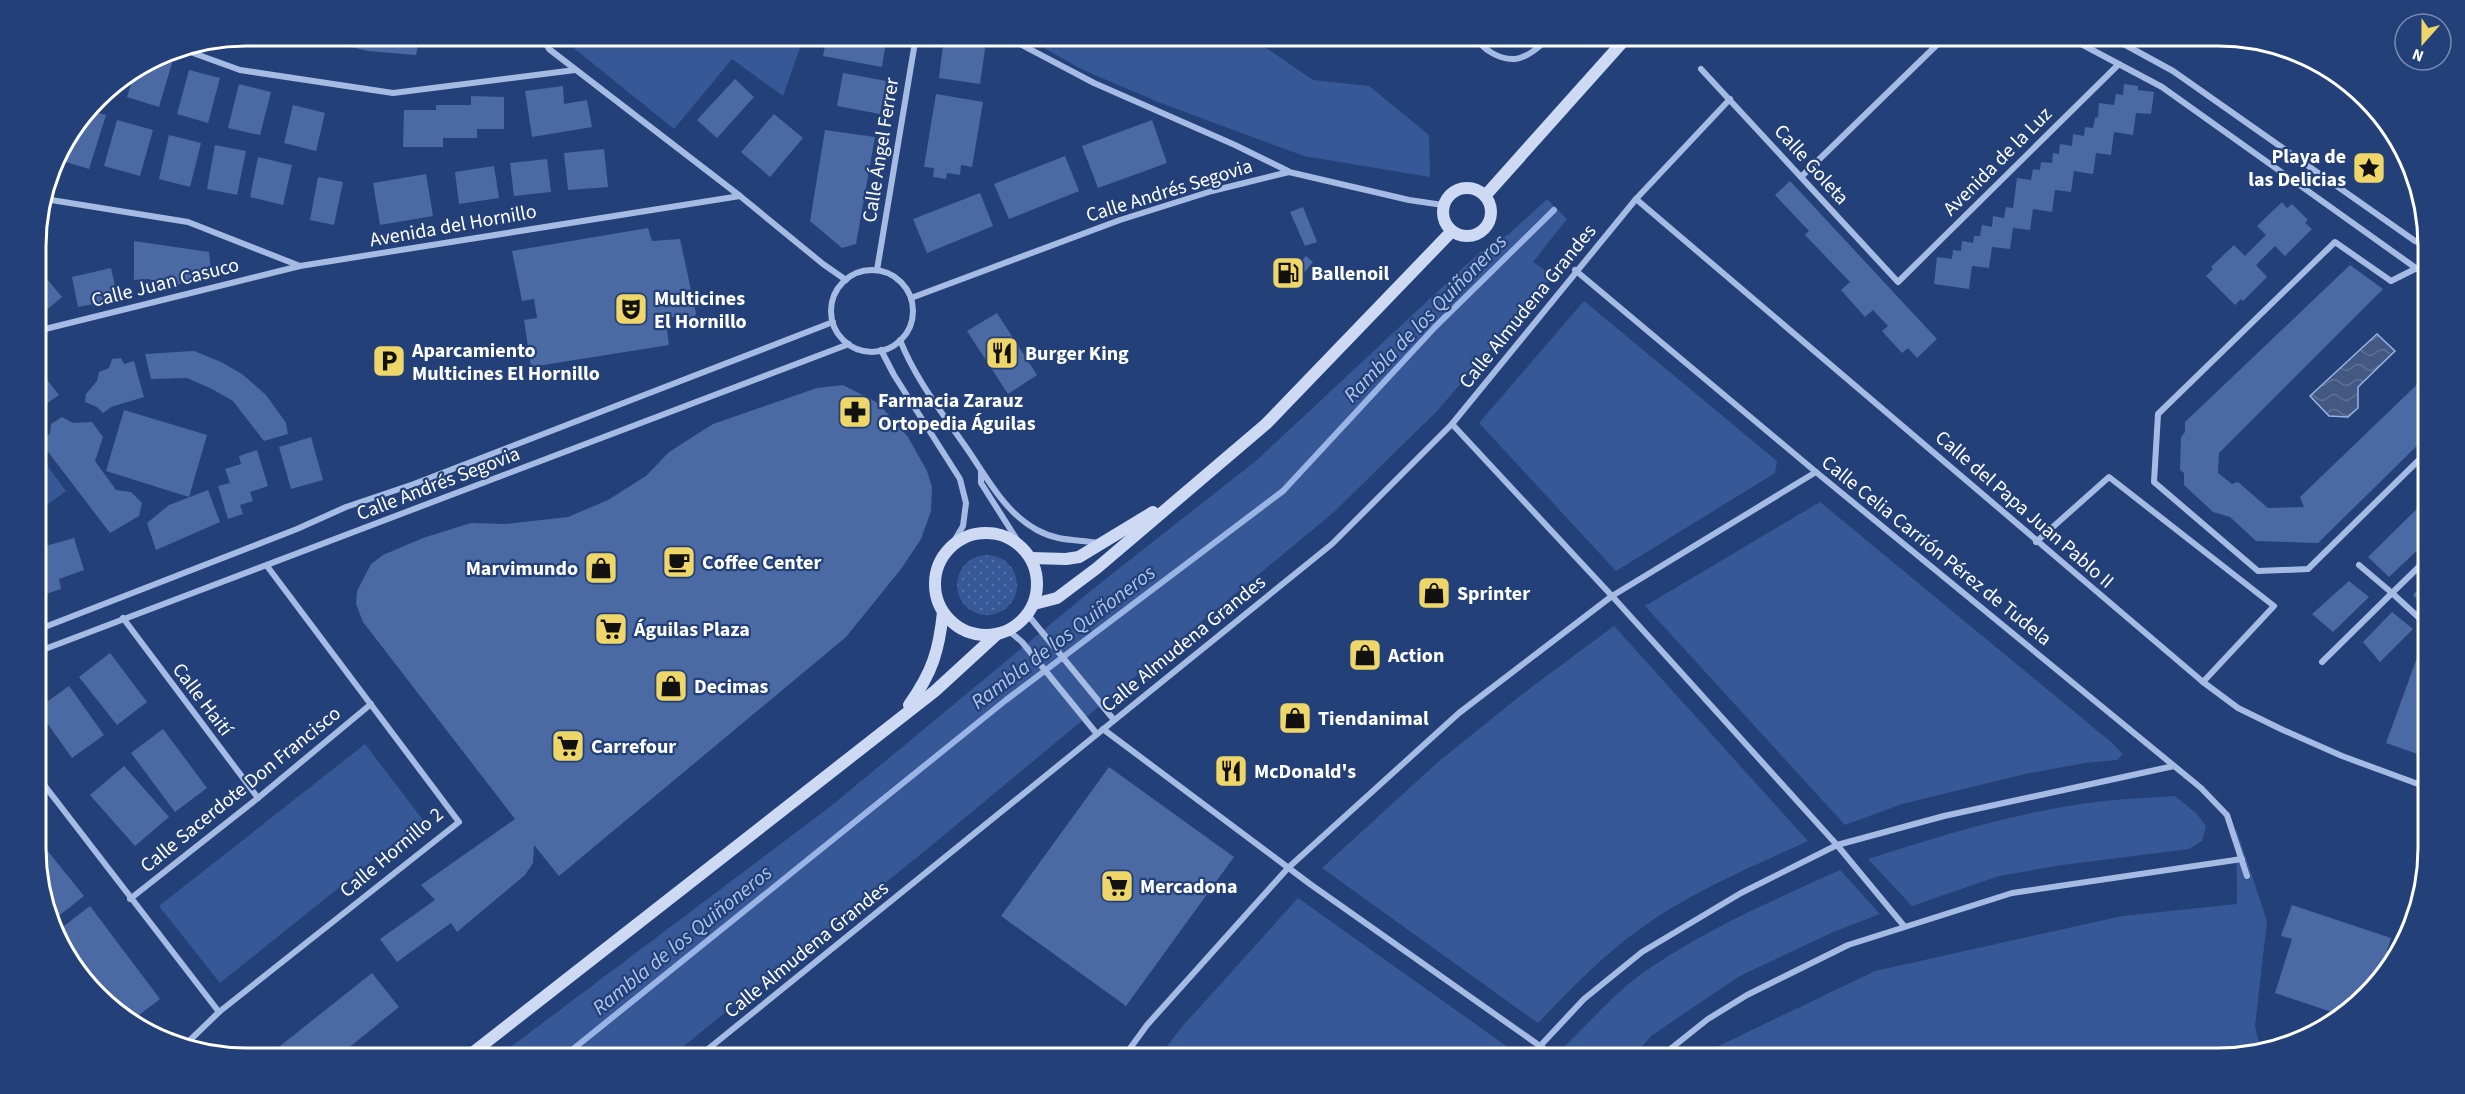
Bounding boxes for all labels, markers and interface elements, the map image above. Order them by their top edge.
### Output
north arrow [2393,12,2453,72]
text: N [2409,43,2427,67]
street label: Calle Ángel Ferrer [856,76,906,225]
street label: Avenida de la Luz [1937,101,2059,223]
street label: Calle Goleta [1767,118,1855,211]
place label: Playa de las Delicias [2248,143,2346,194]
place icon: Playa de las Delicias [2351,150,2387,186]
street label: Calle Andrés Segovia [1083,152,1256,230]
street label: Avenida del Hornillo [368,198,539,254]
street label: Calle Almudena Grandes [1453,218,1603,395]
water label: Rambla de los Quiñoneros [1336,227,1514,409]
street label: Calle Juan Casuco [88,251,242,315]
fuel station icon: Ballenoil [1270,255,1306,291]
place label: Ballenoil [1311,260,1390,288]
place label: Multicines El Hornillo [654,285,747,336]
theatre icon: Multicines El Hornillo [613,291,649,327]
restaurant icon: Burger King [984,335,1020,371]
place label: Aparcamiento Multicines El Hornillo [411,337,600,388]
place label: Burger King [1025,340,1129,368]
parking icon: Aparcamiento Multicines El Hornillo [371,343,407,379]
place label: Farmacia Zarauz Ortopedia Águilas [878,387,1036,438]
pharmacy icon: Farmacia Zarauz Ortopedia Águilas [837,394,873,430]
street label: Calle del Papa Juan Pablo II [1929,424,2120,595]
street label: Calle Andrés Segovia [353,440,524,528]
street label: Calle Celia Carrión Pérez de Tudela [1815,449,2057,653]
cafe icon: Coffee Center [661,544,697,580]
place label: Coffee Center [702,549,821,577]
shop icon: Marvimundo [583,550,619,586]
place label: Marvimundo [466,555,578,583]
water label: Rambla de los Quiñoneros [965,558,1161,716]
street label: Calle Almudena Grandes [1095,569,1272,719]
shop icon: Sprinter [1416,575,1452,611]
place label: Sprinter [1457,580,1530,608]
supermarket icon: Águilas Plaza [593,611,629,647]
place label: Águilas Plaza [633,616,750,644]
shop icon: Action [1347,637,1383,673]
place label: Action [1387,642,1444,670]
street label: Calle Haití [165,657,240,743]
shop icon: Decimas [653,668,689,704]
place label: Decimas [694,673,769,701]
street label: Calle Sacerdote Don Francisco [134,700,347,880]
shop icon: Tiendanimal [1277,700,1313,736]
place label: Tiendanimal [1318,705,1429,733]
supermarket icon: Carrefour [550,728,586,764]
place label: Carrefour [591,733,676,761]
restaurant icon: McDonald's [1213,753,1249,789]
place label: McDonald's [1254,758,1356,786]
street label: Calle Hornillo 2 [334,801,449,904]
water label: Rambla de los Quiñoneros [586,858,778,1022]
supermarket icon: Mercadona [1099,868,1135,904]
place label: Mercadona [1140,873,1238,901]
street label: Calle Almudena Grandes [718,875,895,1025]

